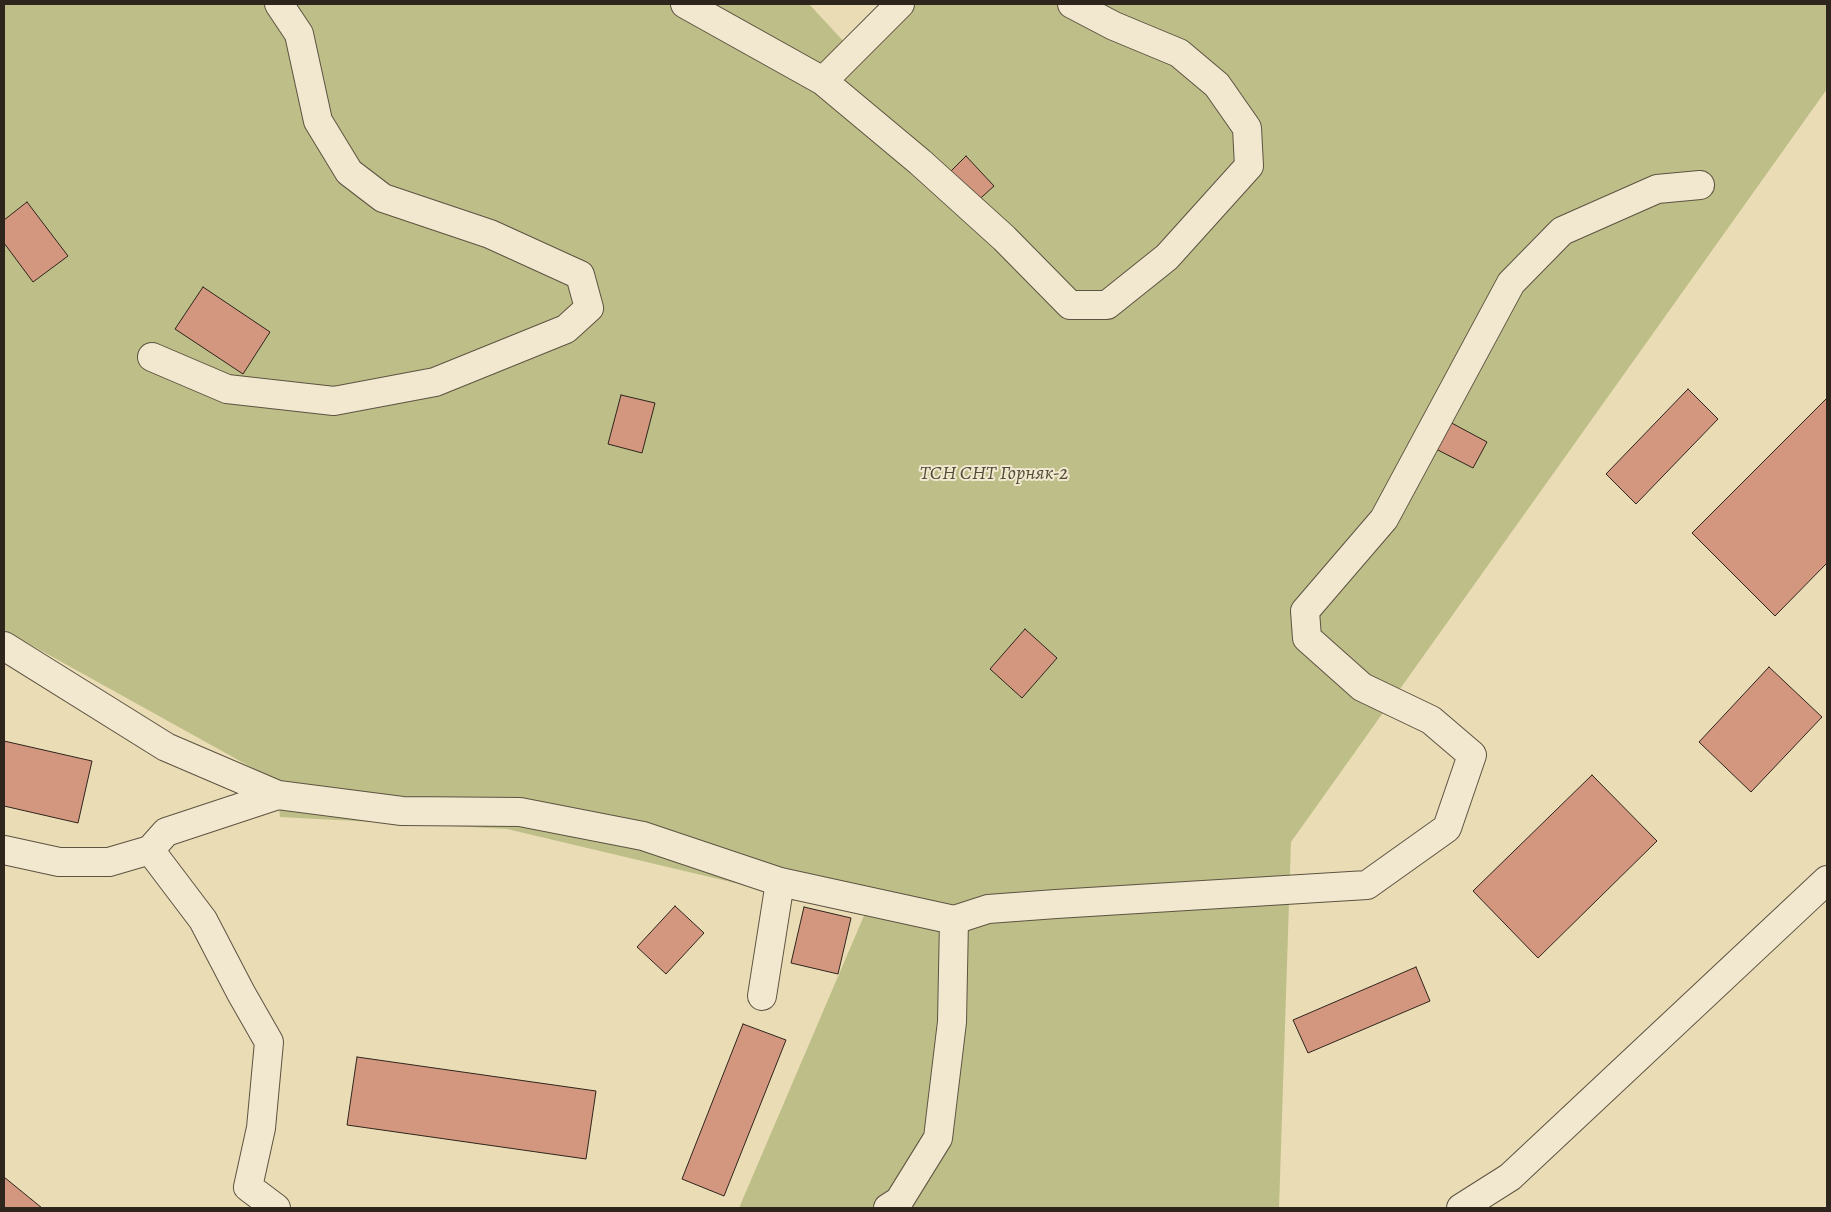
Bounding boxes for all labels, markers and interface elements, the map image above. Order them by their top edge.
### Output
park label: ТСН СНТ Горняк-2 [920,462,1068,486]

